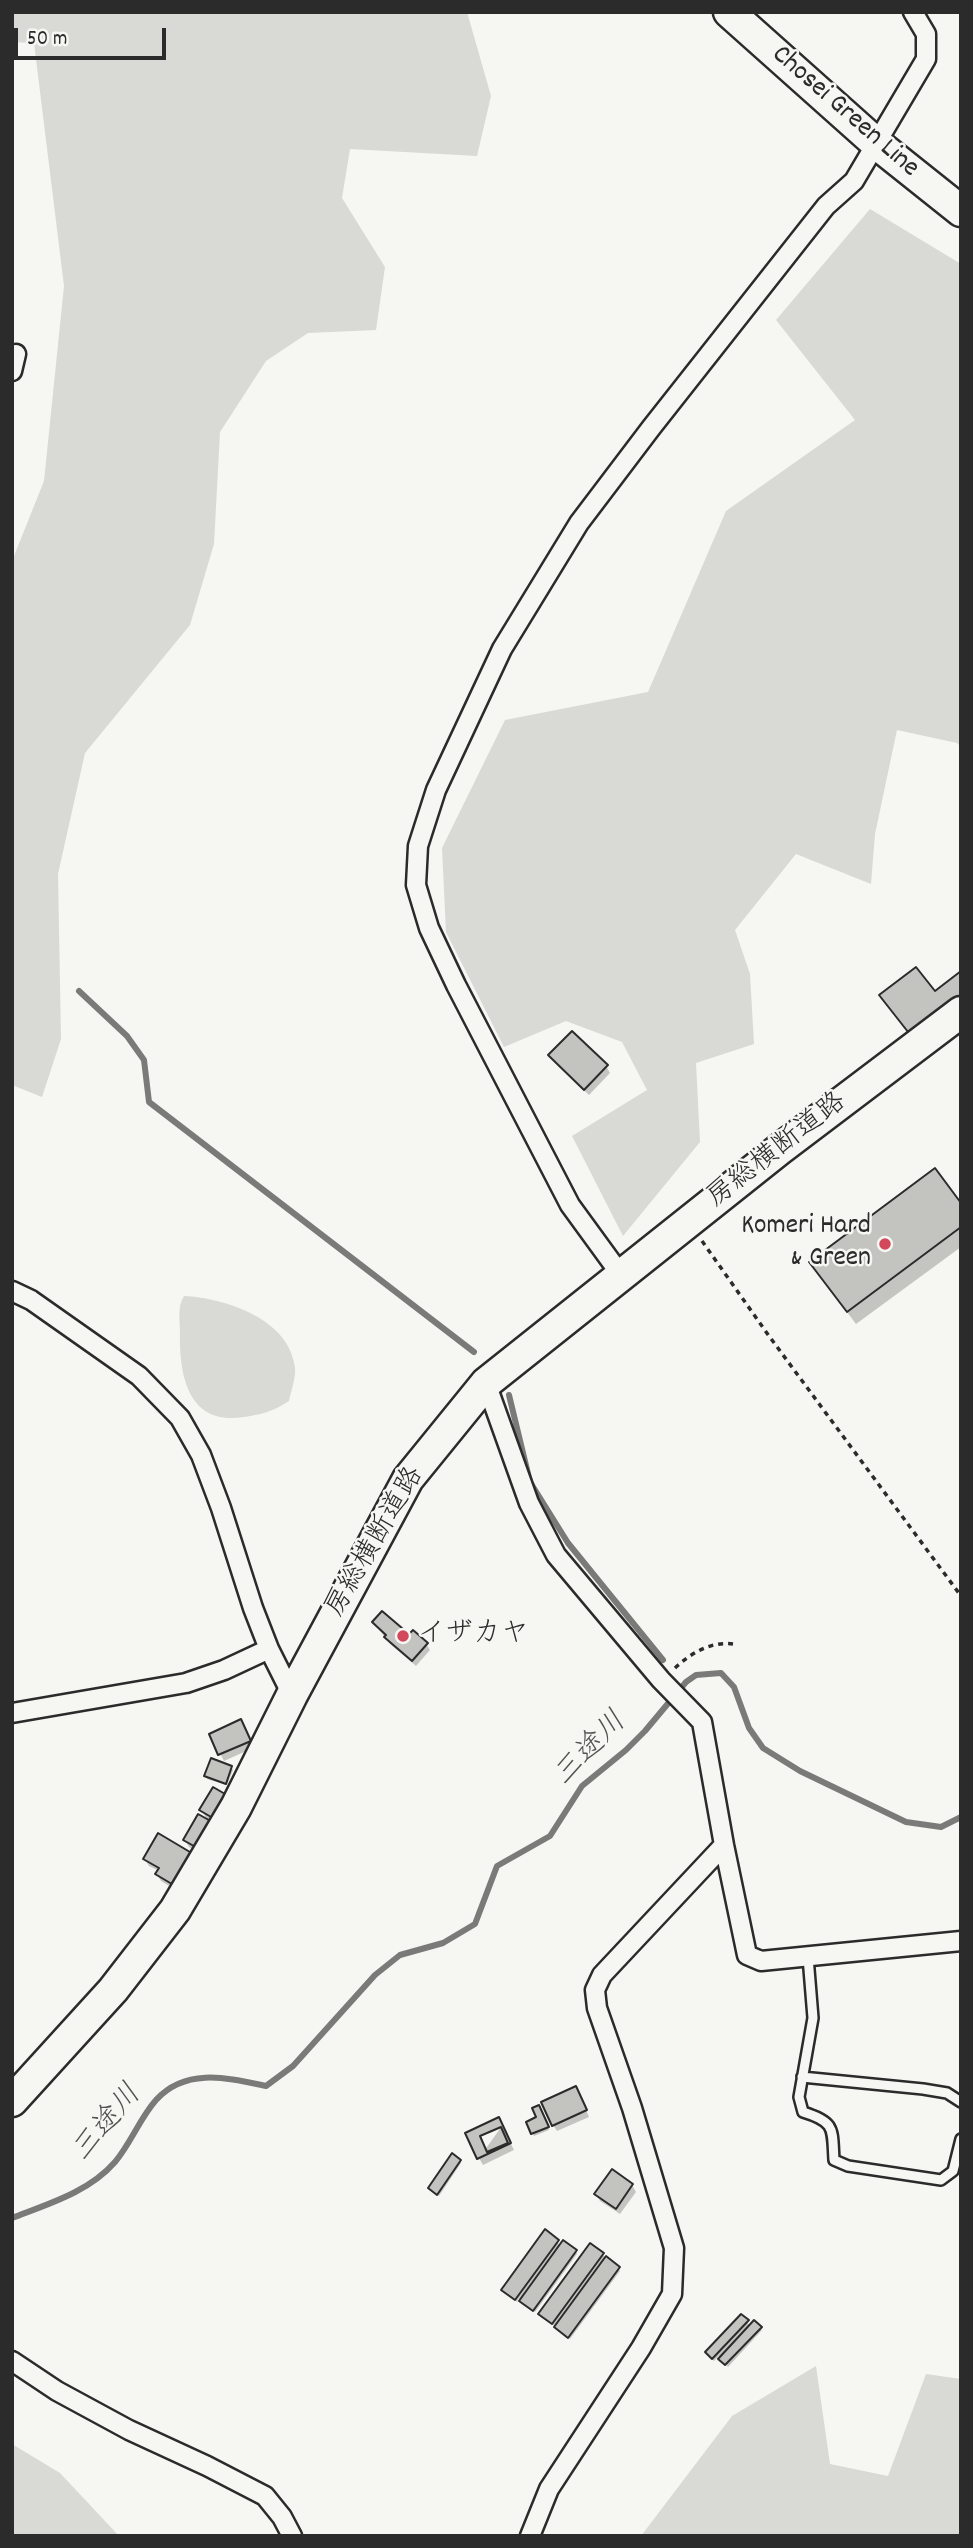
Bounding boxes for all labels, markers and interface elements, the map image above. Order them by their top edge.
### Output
scale bar [18,14,170,58]
text: 50 m [27,25,67,55]
street label: Chosei Green Line [763,40,925,186]
street label: 房総横断道路 [701,1087,855,1217]
place label: Komeri Hard & Green [741,1211,871,1277]
marker: Komeri Hard & Green [877,1236,893,1252]
street label: 房総横断道路 [320,1462,434,1624]
place label: イザカヤ [417,1619,529,1653]
marker: イザカヤ [395,1628,411,1644]
water label: 三途川 [548,1706,636,1796]
water label: 三途川 [66,2079,152,2171]

